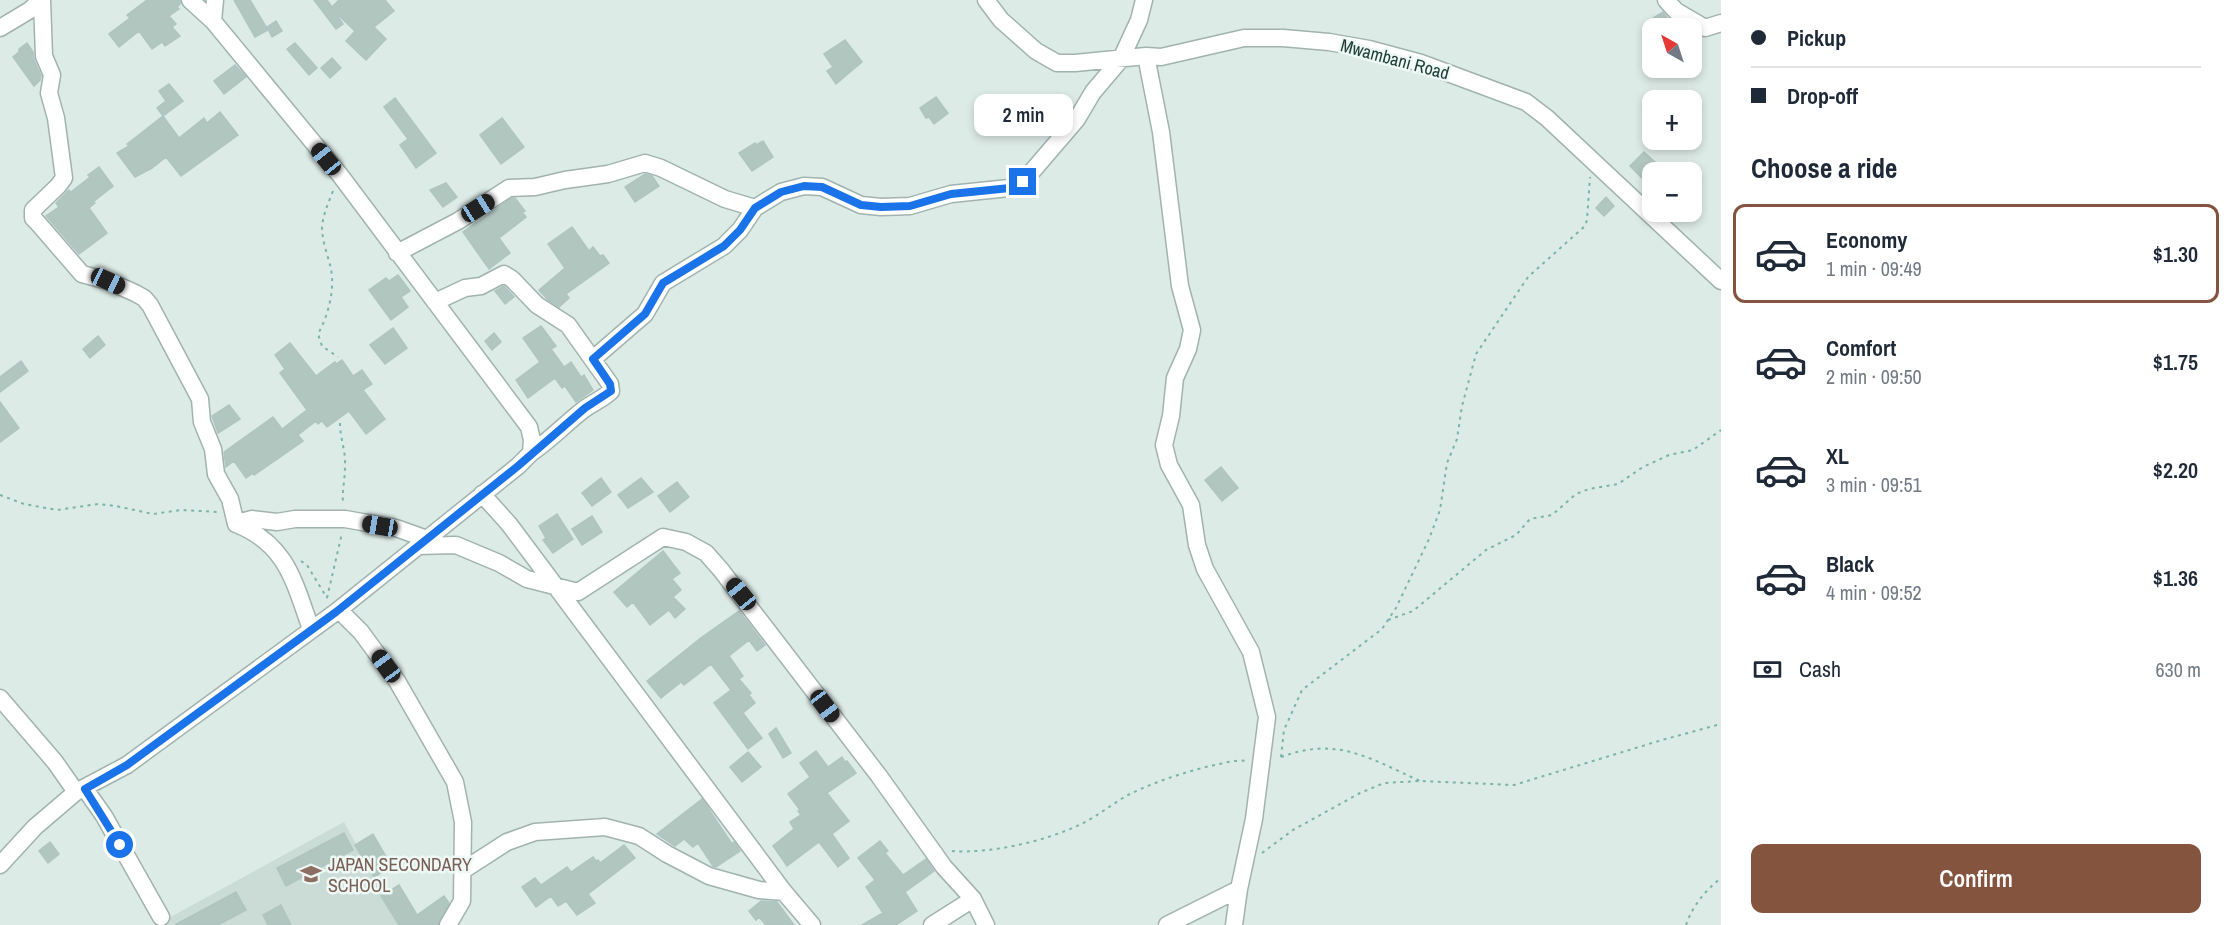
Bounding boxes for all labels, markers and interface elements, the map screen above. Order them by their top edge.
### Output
north arrow [1642,18,1702,78]
map controls [1642,18,1702,222]
text: Pickup [1787,23,1846,53]
street label: Mwambani Road [1338,32,1452,86]
text: Drop-off [1787,81,1858,111]
button: + [1642,90,1702,150]
callout: 2 min [974,95,1072,137]
text: 2 min [1002,101,1045,128]
car [308,139,344,179]
text: Choose a ride [1751,150,1897,186]
button: − [1642,162,1702,222]
route end [1009,168,1036,195]
car [458,191,498,225]
text: Economy [1826,225,1907,255]
icon: car [1754,227,1808,281]
text: $1.30 [2153,239,2198,269]
text: 1 min · 09:49 [1826,255,1922,282]
car [88,265,128,297]
text: Comfort [1826,333,1896,363]
icon: car [1754,335,1808,389]
text: $1.75 [2153,347,2198,377]
text: 2 min · 09:50 [1826,363,1922,390]
text: XL [1826,441,1849,471]
icon: car [1754,443,1808,497]
text: $2.20 [2153,455,2198,485]
text: 3 min · 09:51 [1826,471,1922,498]
car [361,514,399,538]
text: Black [1826,549,1874,579]
icon: car [1754,551,1808,605]
text: $1.36 [2153,563,2198,593]
car [723,574,759,614]
text: 4 min · 09:52 [1826,579,1922,606]
car [368,646,404,686]
icon: cash [1751,653,1784,686]
text: Cash [1799,654,1841,684]
text: 630 m [2155,656,2201,683]
car [807,686,843,726]
route start [106,831,133,858]
button: Confirm [1751,844,2201,913]
place label: JAPAN SECONDARY SCHOOL [328,852,472,898]
school or university icon: JAPAN SECONDARY SCHOOL [299,862,323,886]

